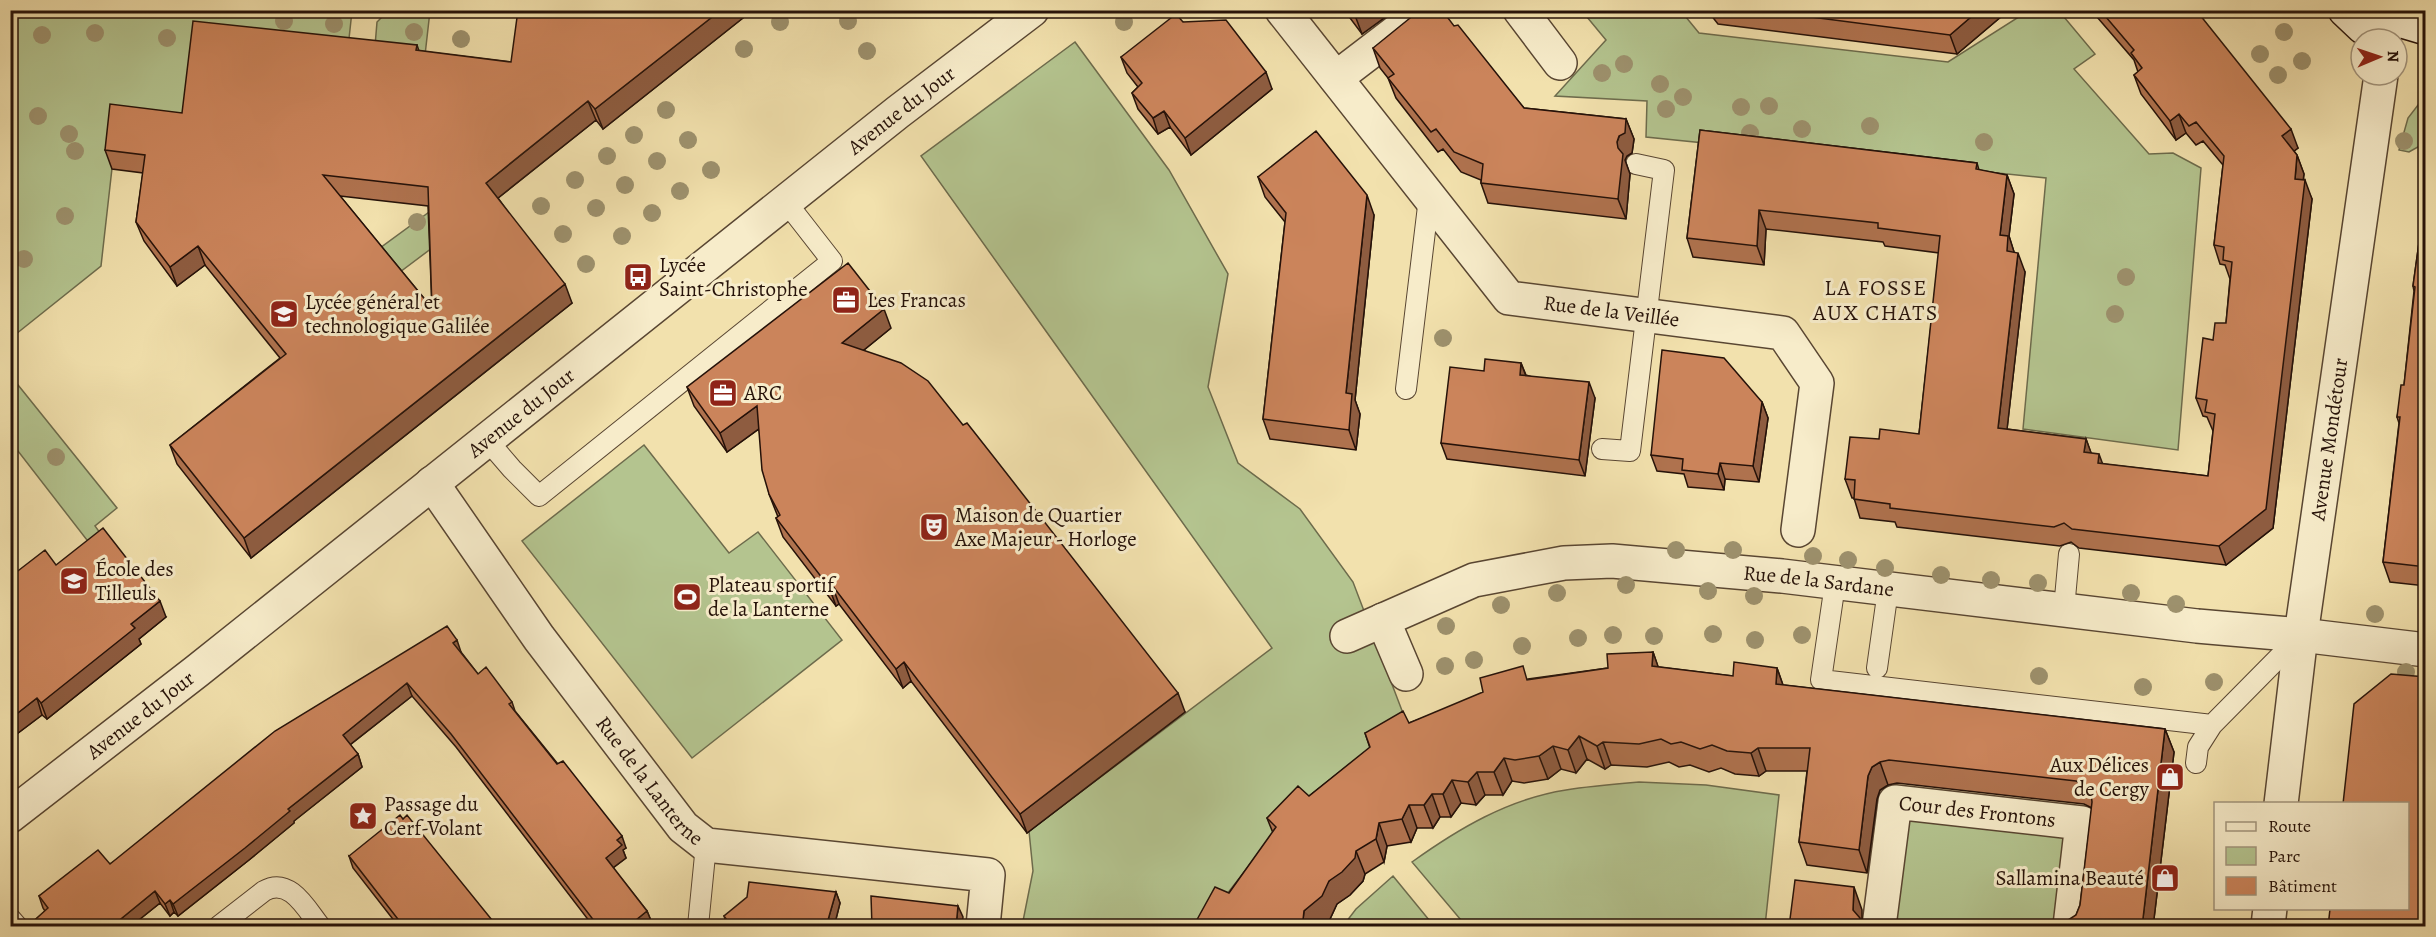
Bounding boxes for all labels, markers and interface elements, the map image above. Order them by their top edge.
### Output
north arrow [2349,27,2409,87]
text: N [2382,50,2404,63]
street label: Avenue du Jour [841,59,961,162]
place label: Lycée Saint-Christophe [659,251,808,303]
bus stop icon: Lycée Saint-Christophe [622,261,654,293]
district label: LA FOSSE AUX CHATS [1812,273,1939,328]
office icon: Les Francas [830,284,862,316]
place label: Les Francas [867,286,966,314]
place label: Lycée général et technologique Galilée [305,288,490,340]
street label: Rue de la Veillée [1542,289,1681,334]
school or university icon: Lycée général et technologique Galilée [268,298,300,330]
street label: Avenue Mondétour [2303,356,2354,523]
street label: Avenue du Jour [461,361,580,465]
office icon: ARC [707,377,739,409]
place label: ARC [743,379,782,407]
place label: Maison de Quartier Axe Majeur - Horloge [954,501,1137,553]
theatre icon: Maison de Quartier Axe Majeur - Horloge [918,511,950,543]
place label: École des Tilleuls [95,555,174,607]
street label: Rue de la Sardane [1742,559,1896,603]
school or university icon: École des Tilleuls [58,565,90,597]
place label: Plateau sportif de la Lanterne [708,571,837,623]
sports icon: Plateau sportif de la Lanterne [671,581,703,613]
street label: Avenue du Jour [80,664,200,766]
street label: Rue de la Lanterne [589,710,709,852]
place label: Aux Délices de Cergy [2049,751,2150,803]
shop icon: Aux Délices de Cergy [2154,761,2186,793]
street label: Cour des Frontons [1898,789,2057,834]
place label: Passage du Cerf-Volant [384,790,483,842]
place icon: Passage du Cerf-Volant [347,800,379,832]
legend [2214,802,2409,910]
text: Route [2268,814,2311,838]
text: Parc [2268,844,2300,868]
shop icon: Sallamina Beauté [2149,862,2181,894]
place label: Sallamina Beauté [1995,864,2144,892]
text: Bâtiment [2268,874,2337,898]

